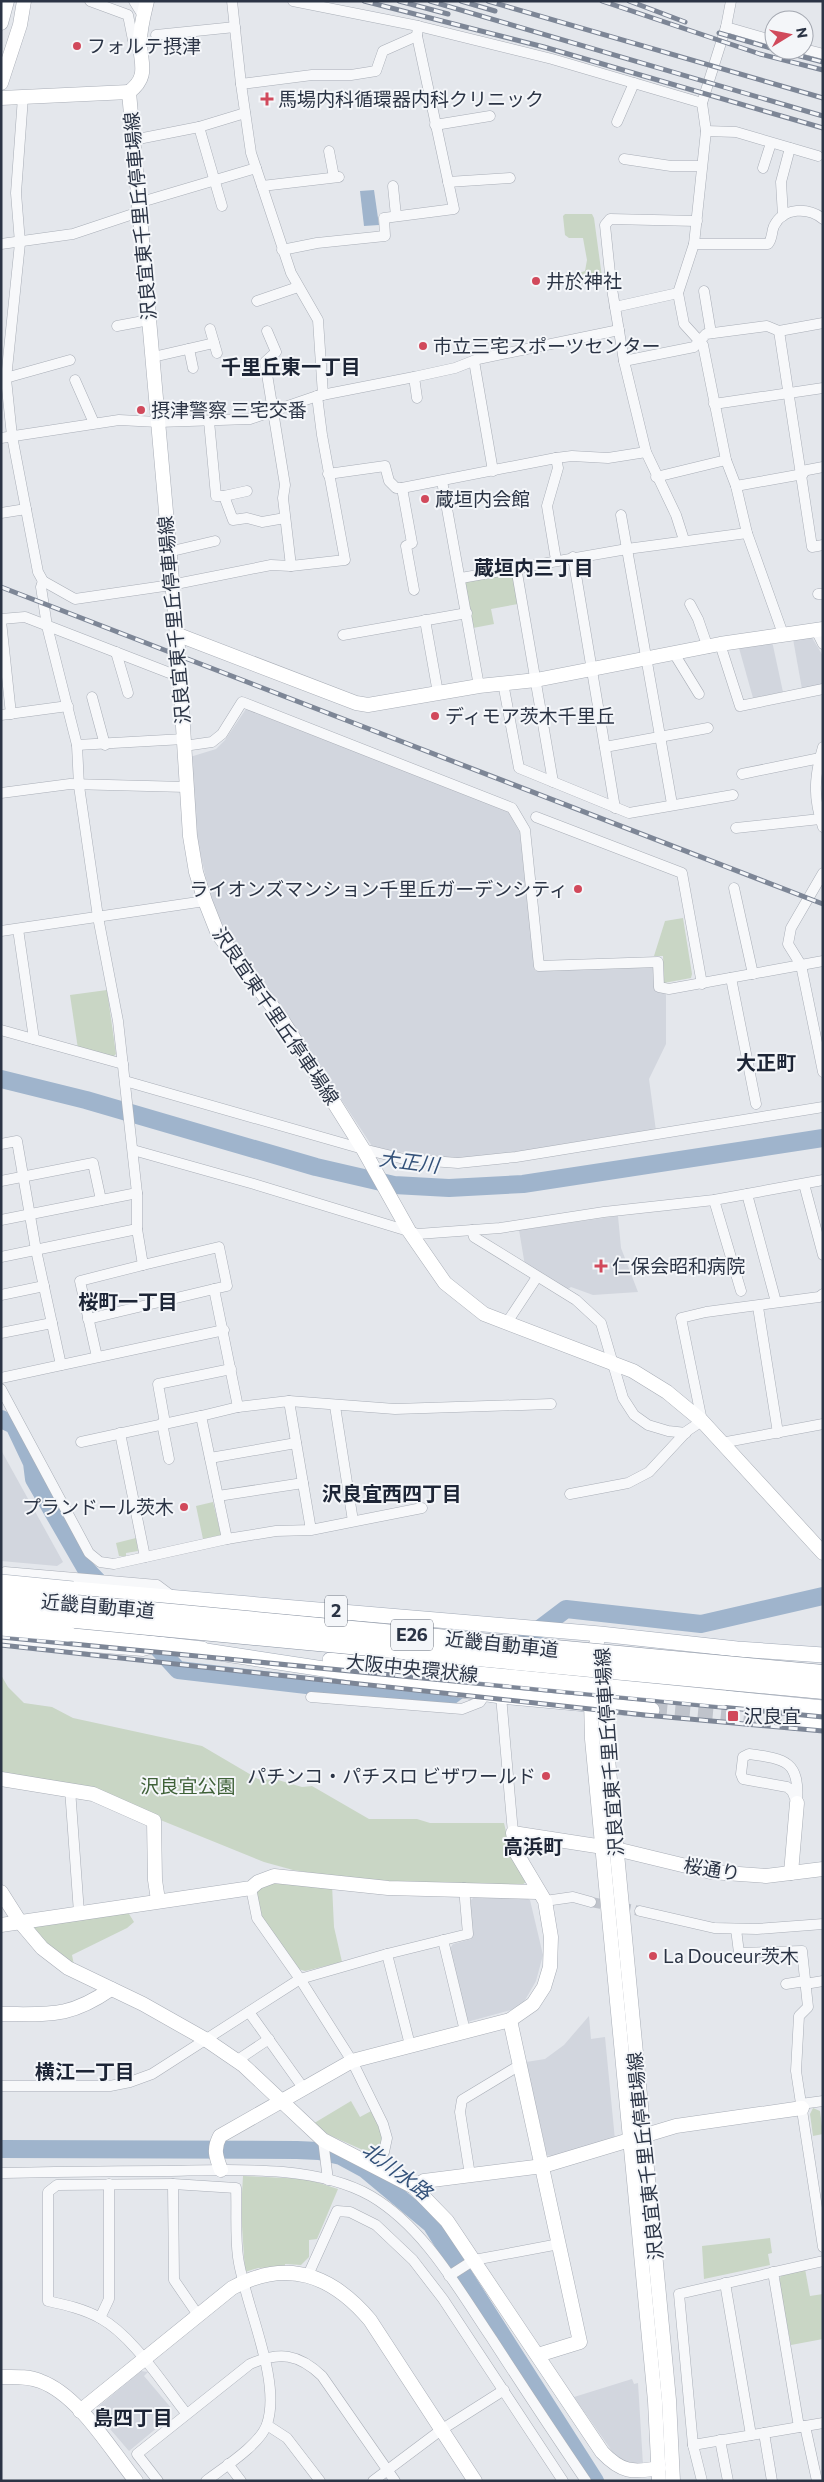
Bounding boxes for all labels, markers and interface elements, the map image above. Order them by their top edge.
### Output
north arrow [764,10,814,60]
text: N [793,26,812,39]
place label: フォルテ摂津 [87,34,201,57]
marker: フォルテ摂津 [71,40,83,52]
place label: 馬場内科循環器内科クリニック [278,87,544,110]
marker: 馬場内科循環器内科クリニック [260,92,274,106]
street label: 沢良宜東千里丘停車場線 [119,111,160,321]
place label: 井於神社 [546,269,622,292]
marker: 井於神社 [530,275,542,287]
place label: 市立三宅スポーツセンター [433,334,661,357]
marker: 市立三宅スポーツセンター [417,340,429,352]
district label: 千里丘東一丁目 [221,354,361,378]
place label: 摂津警察 三宅交番 [151,398,307,421]
marker: 摂津警察 三宅交番 [135,404,147,416]
place label: 蔵垣内会館 [435,487,530,510]
marker: 蔵垣内会館 [419,493,431,505]
street label: 沢良宜東千里丘停車場線 [153,515,194,725]
district label: 蔵垣内三丁目 [474,555,594,579]
place label: ディモア茨木千里丘 [445,704,615,727]
marker: ディモア茨木千里丘 [429,710,441,722]
place label: ライオンズマンション千里丘ガーデンシティ [190,877,568,900]
marker: ライオンズマンション千里丘ガーデンシティ [572,883,584,895]
street label: 沢良宜東千里丘停車場線 [208,923,344,1109]
district label: 大正町 [736,1050,796,1074]
water label: 大正川 [378,1145,442,1177]
place label: 仁保会昭和病院 [612,1254,745,1277]
marker: 仁保会昭和病院 [594,1259,608,1273]
district label: 桜町一丁目 [78,1289,178,1313]
district label: 沢良宜西四丁目 [322,1481,462,1505]
place label: プランドール茨木 [22,1495,174,1518]
marker: プランドール茨木 [178,1501,190,1513]
street label: 近畿自動車道 [40,1589,156,1622]
road number: 2 [325,1595,347,1626]
road number: E26 [391,1620,433,1650]
street label: 近畿自動車道 [444,1626,560,1661]
street label: 沢良宜東千里丘停車場線 [590,1647,627,1857]
street label: 大阪中央環状線 [345,1649,479,1686]
place label: 沢良宜 [744,1704,801,1727]
marker: 沢良宜 [726,1709,740,1723]
place label: パチンコ・パチスロ ビザワールド [247,1764,536,1787]
marker: パチンコ・パチスロ ビザワールド [540,1770,552,1782]
park label: 沢良宜公園 [140,1774,236,1797]
district label: 高浜町 [503,1834,563,1858]
street label: 桜通り [682,1853,742,1884]
place label: La Douceur茨木 [663,1944,799,1967]
marker: La Douceur茨木 [647,1950,659,1962]
street label: 沢良宜東千里丘停車場線 [622,2051,667,2261]
district label: 横江一丁目 [35,2059,135,2083]
water label: 北川水路 [358,2137,438,2205]
district label: 島四丁目 [93,2405,173,2429]

